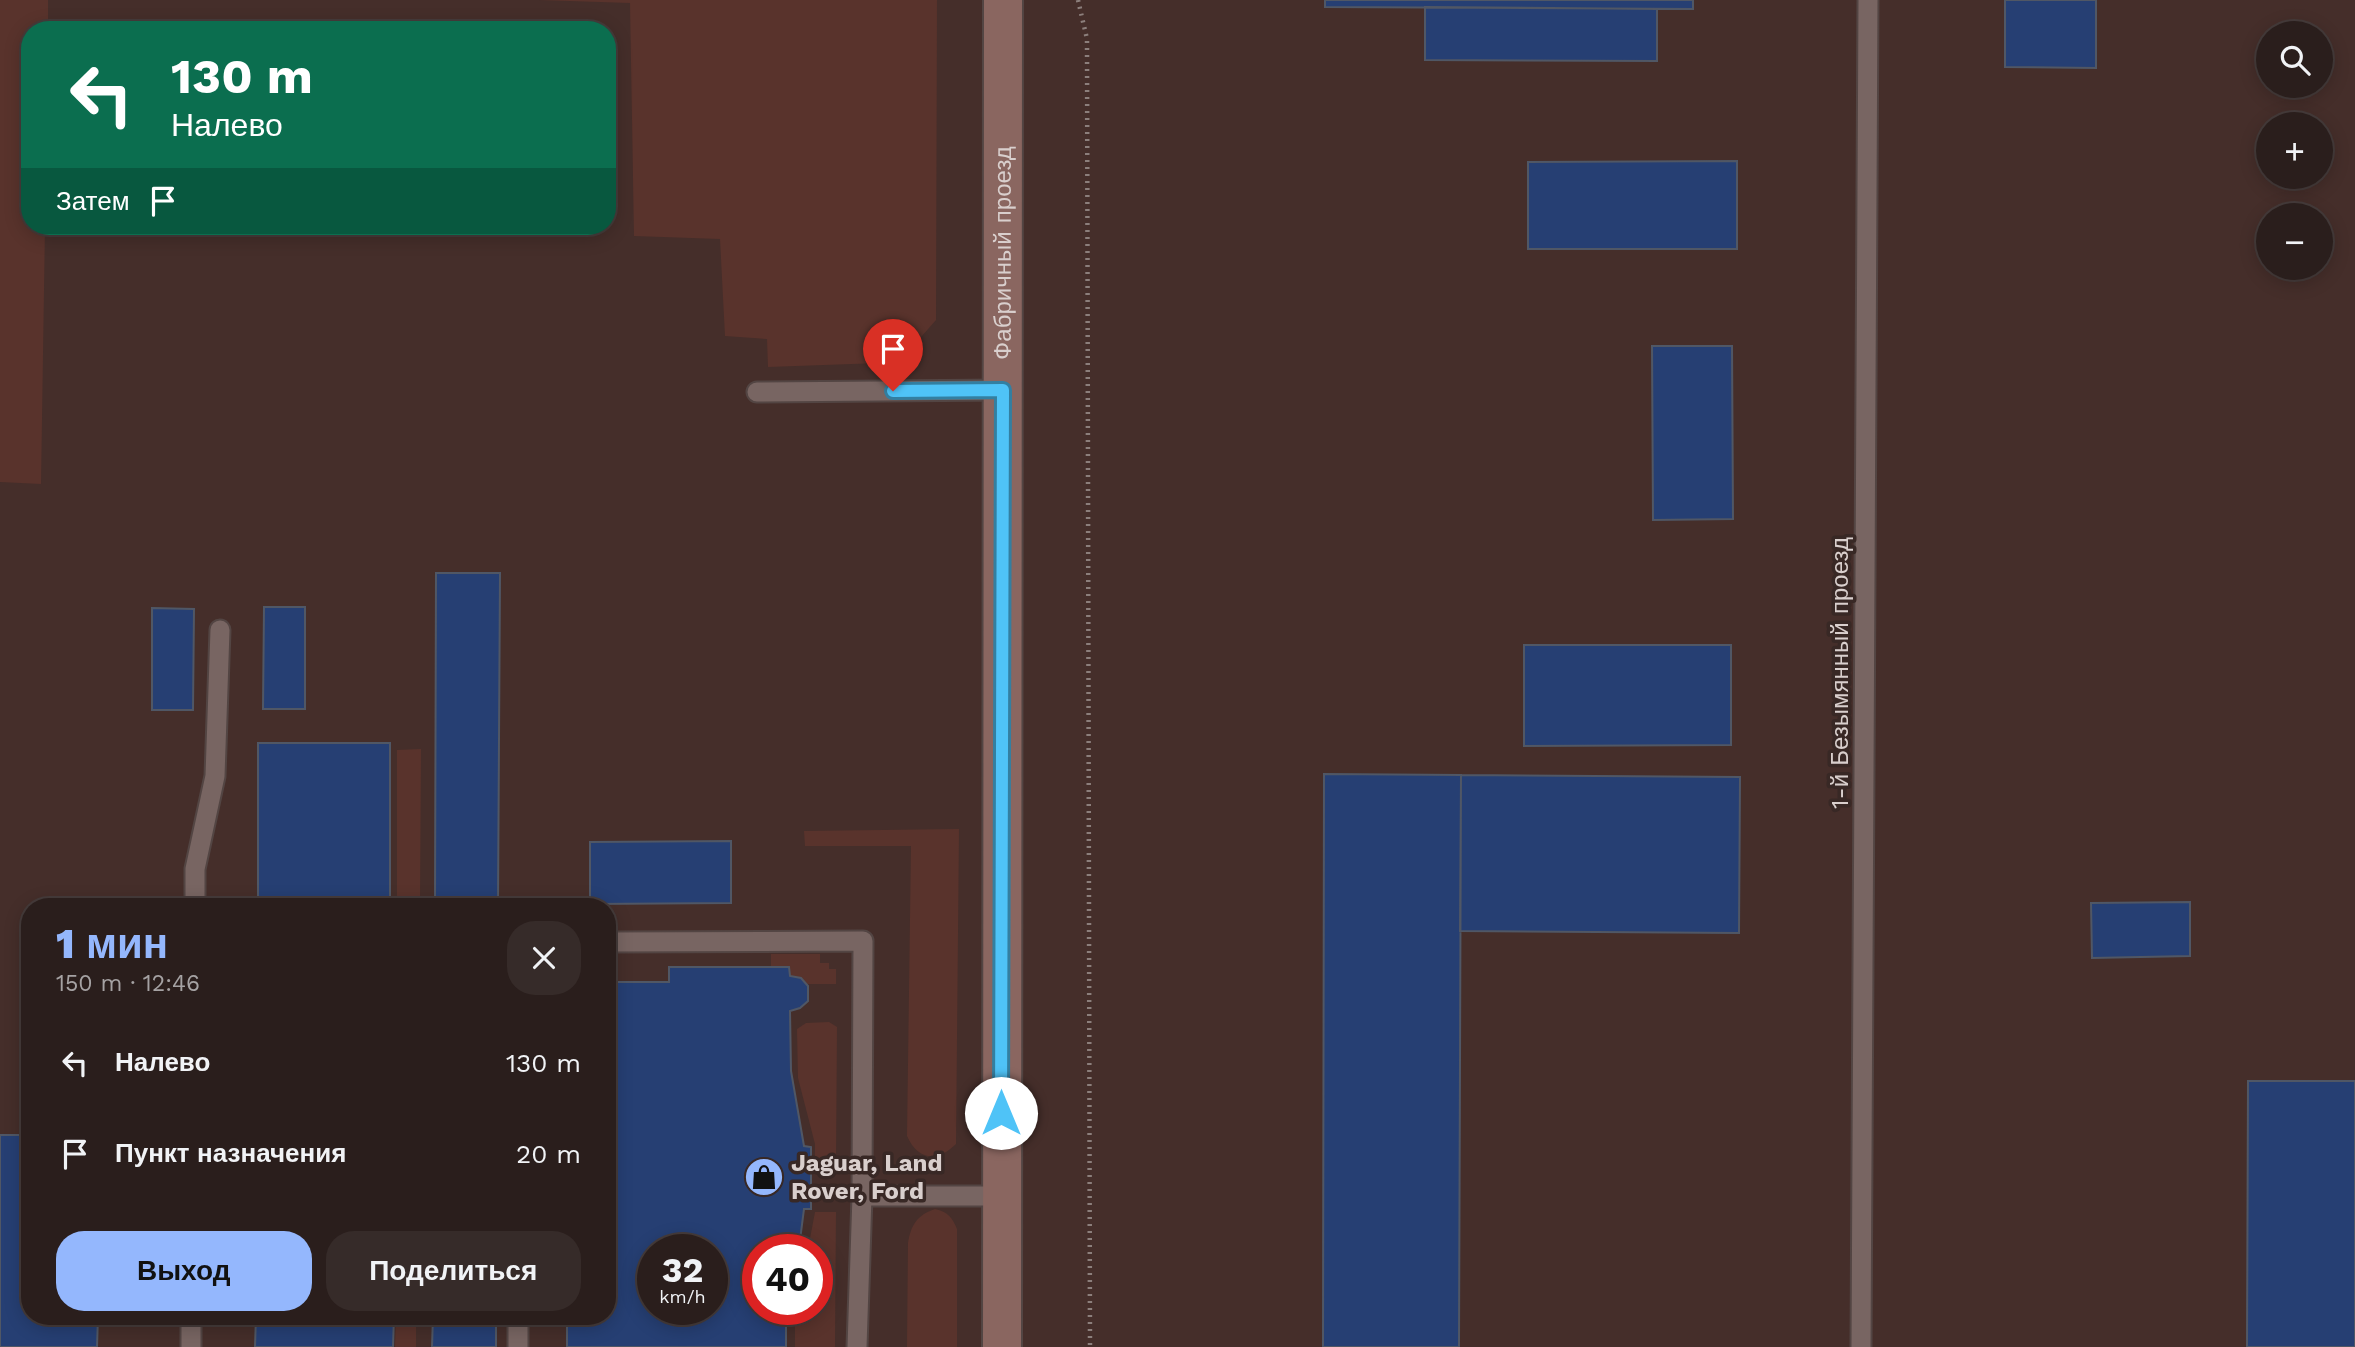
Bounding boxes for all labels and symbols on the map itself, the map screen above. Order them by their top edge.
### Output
street label: Фабричный проезд [989,146,1017,360]
pin [863,319,923,391]
street label: 1-й Безымянный проезд [1826,537,1854,809]
position arrow [964,1076,1038,1150]
place label: Jaguar, Land Rover, Ford [791,1149,943,1205]
shop icon: Jaguar, Land Rover, Ford [743,1156,785,1198]
speed limit sign: 40 [742,1234,833,1325]

